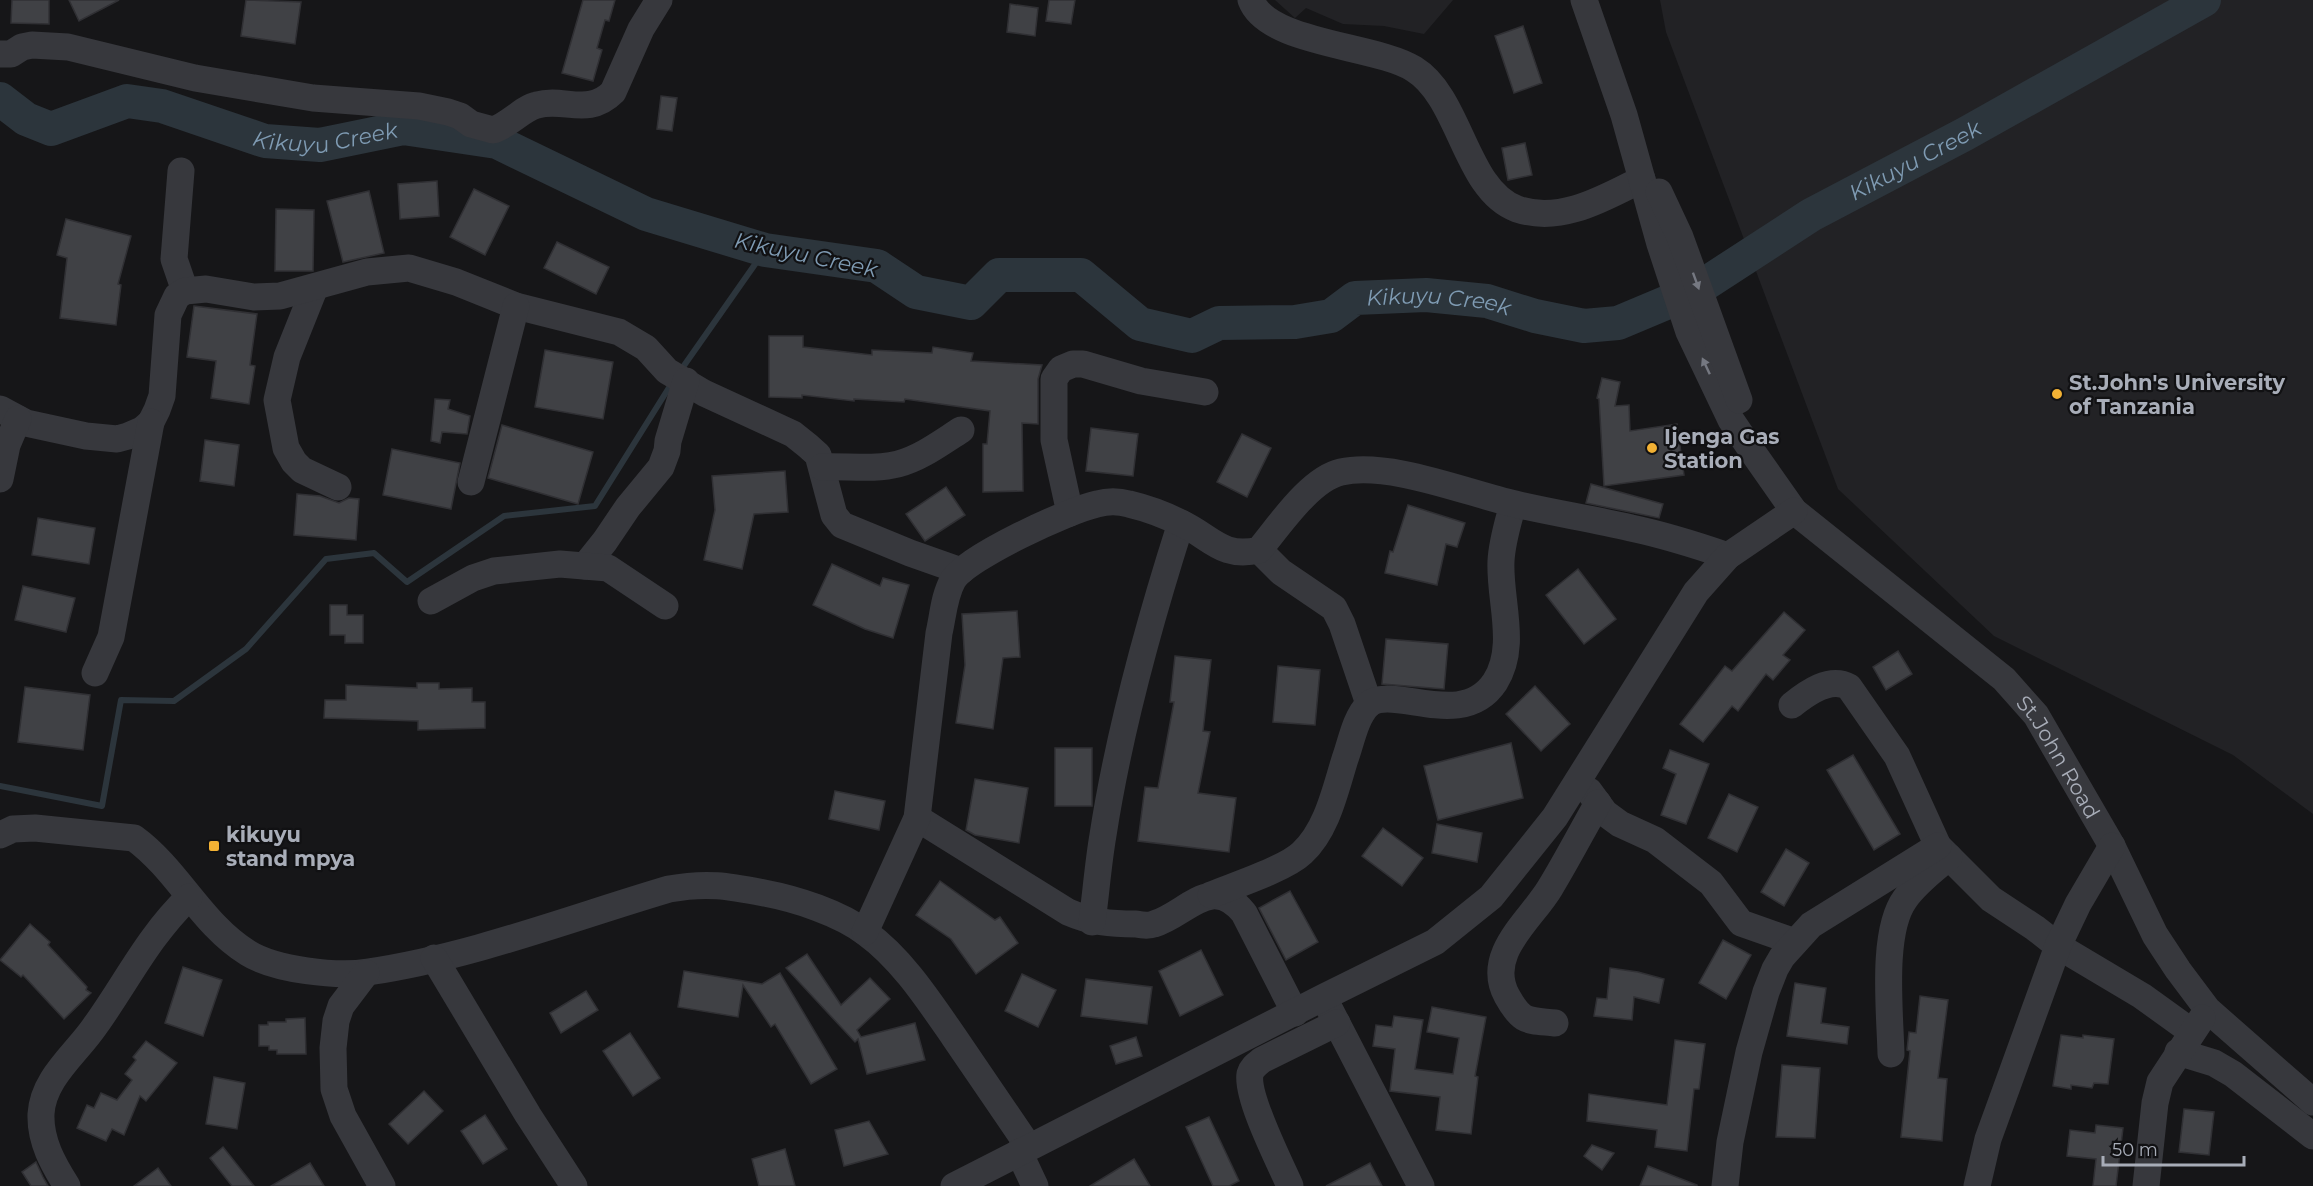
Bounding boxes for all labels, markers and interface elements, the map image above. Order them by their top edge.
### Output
water label: Kikuyu Creek [1844,114,1987,206]
water label: Kikuyu Creek [250,116,401,159]
water label: Kikuyu Creek [732,227,881,284]
one-way arrow [1692,272,1702,290]
water label: Kikuyu Creek [1366,281,1515,322]
one-way arrow [1701,358,1710,375]
place label: St.John's University of Tanzania [2069,370,2285,419]
marker: St.John's University of Tanzania [2050,387,2064,401]
place label: Ijenga Gas Station [1664,424,1780,473]
marker: Ijenga Gas Station [1645,441,1659,455]
street label: St.John Road [2012,690,2106,823]
place label: kikuyu stand mpya [226,822,355,871]
marker: kikuyu stand mpya [207,839,221,853]
scale bar [2103,1129,2244,1167]
text: 50 m [2112,1139,2158,1161]

